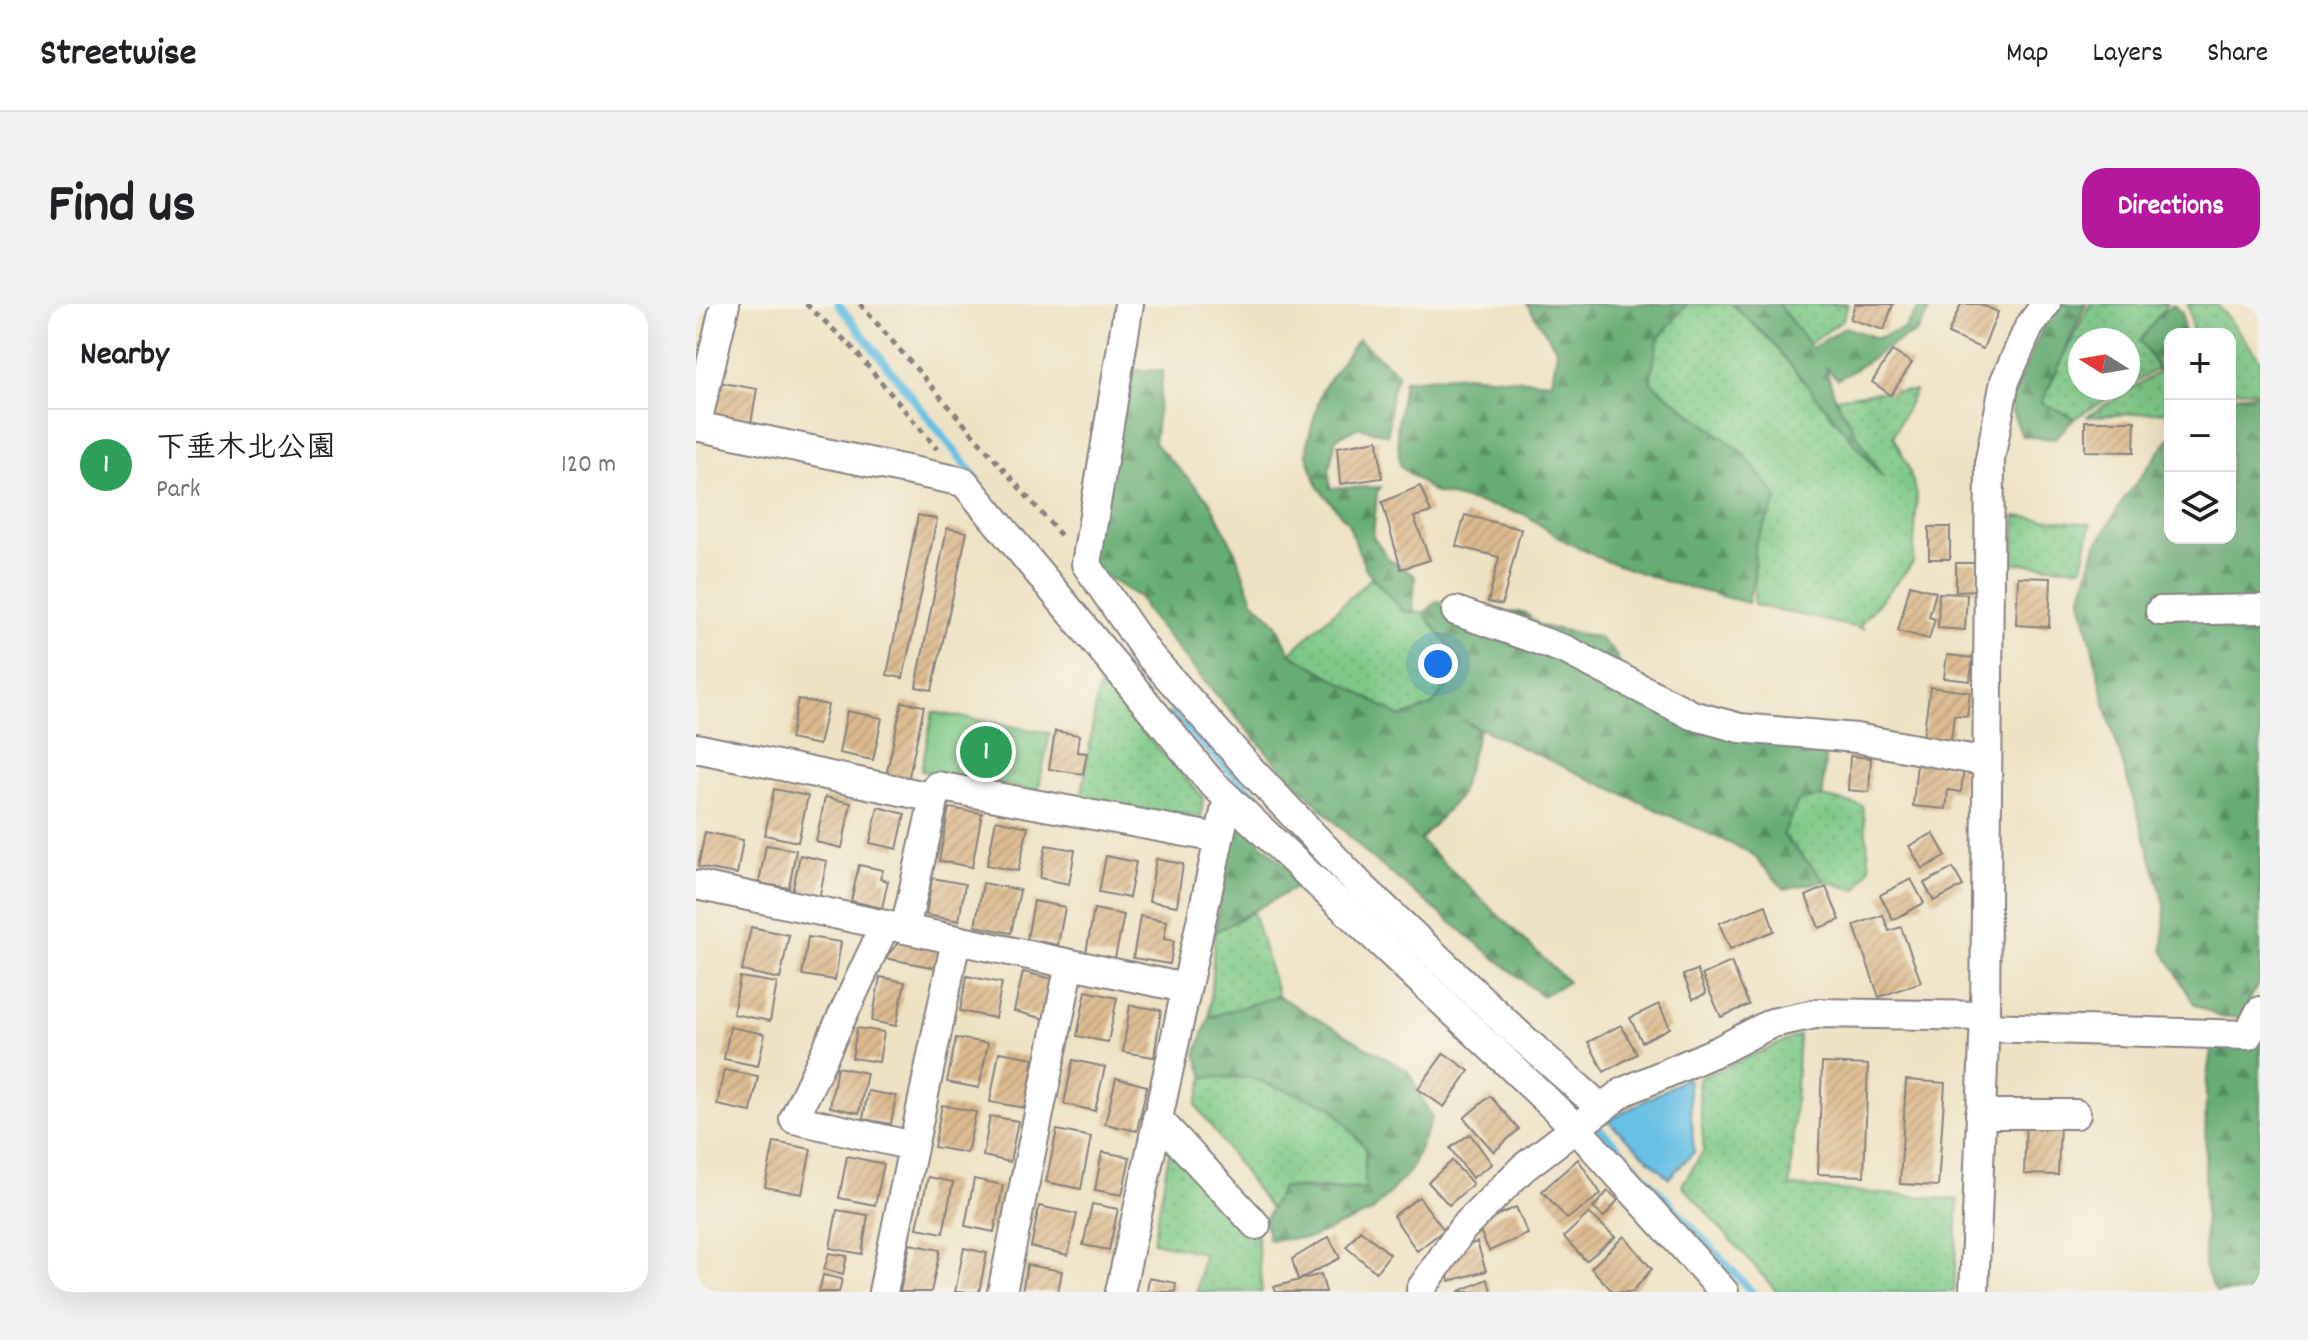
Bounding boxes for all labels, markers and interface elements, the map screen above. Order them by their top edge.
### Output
text: Streetwise [40,28,197,83]
text: Map [2006,35,2049,75]
text: Layers [2093,35,2163,75]
text: Share [2207,35,2268,75]
text: Find us [48,168,196,248]
button: Directions [2082,168,2260,248]
north arrow [2068,328,2140,400]
map controls [2164,328,2236,544]
button: + [2164,328,2236,400]
text: Nearby [80,332,169,381]
button: − [2164,400,2236,472]
text: 下垂木北公園 [156,429,336,472]
text: 1 [103,447,109,484]
text: 120 m [561,447,616,484]
text: Park [156,472,200,509]
button: layers [2164,472,2236,544]
your location [1418,644,1458,684]
pin: 1 [960,722,1012,782]

